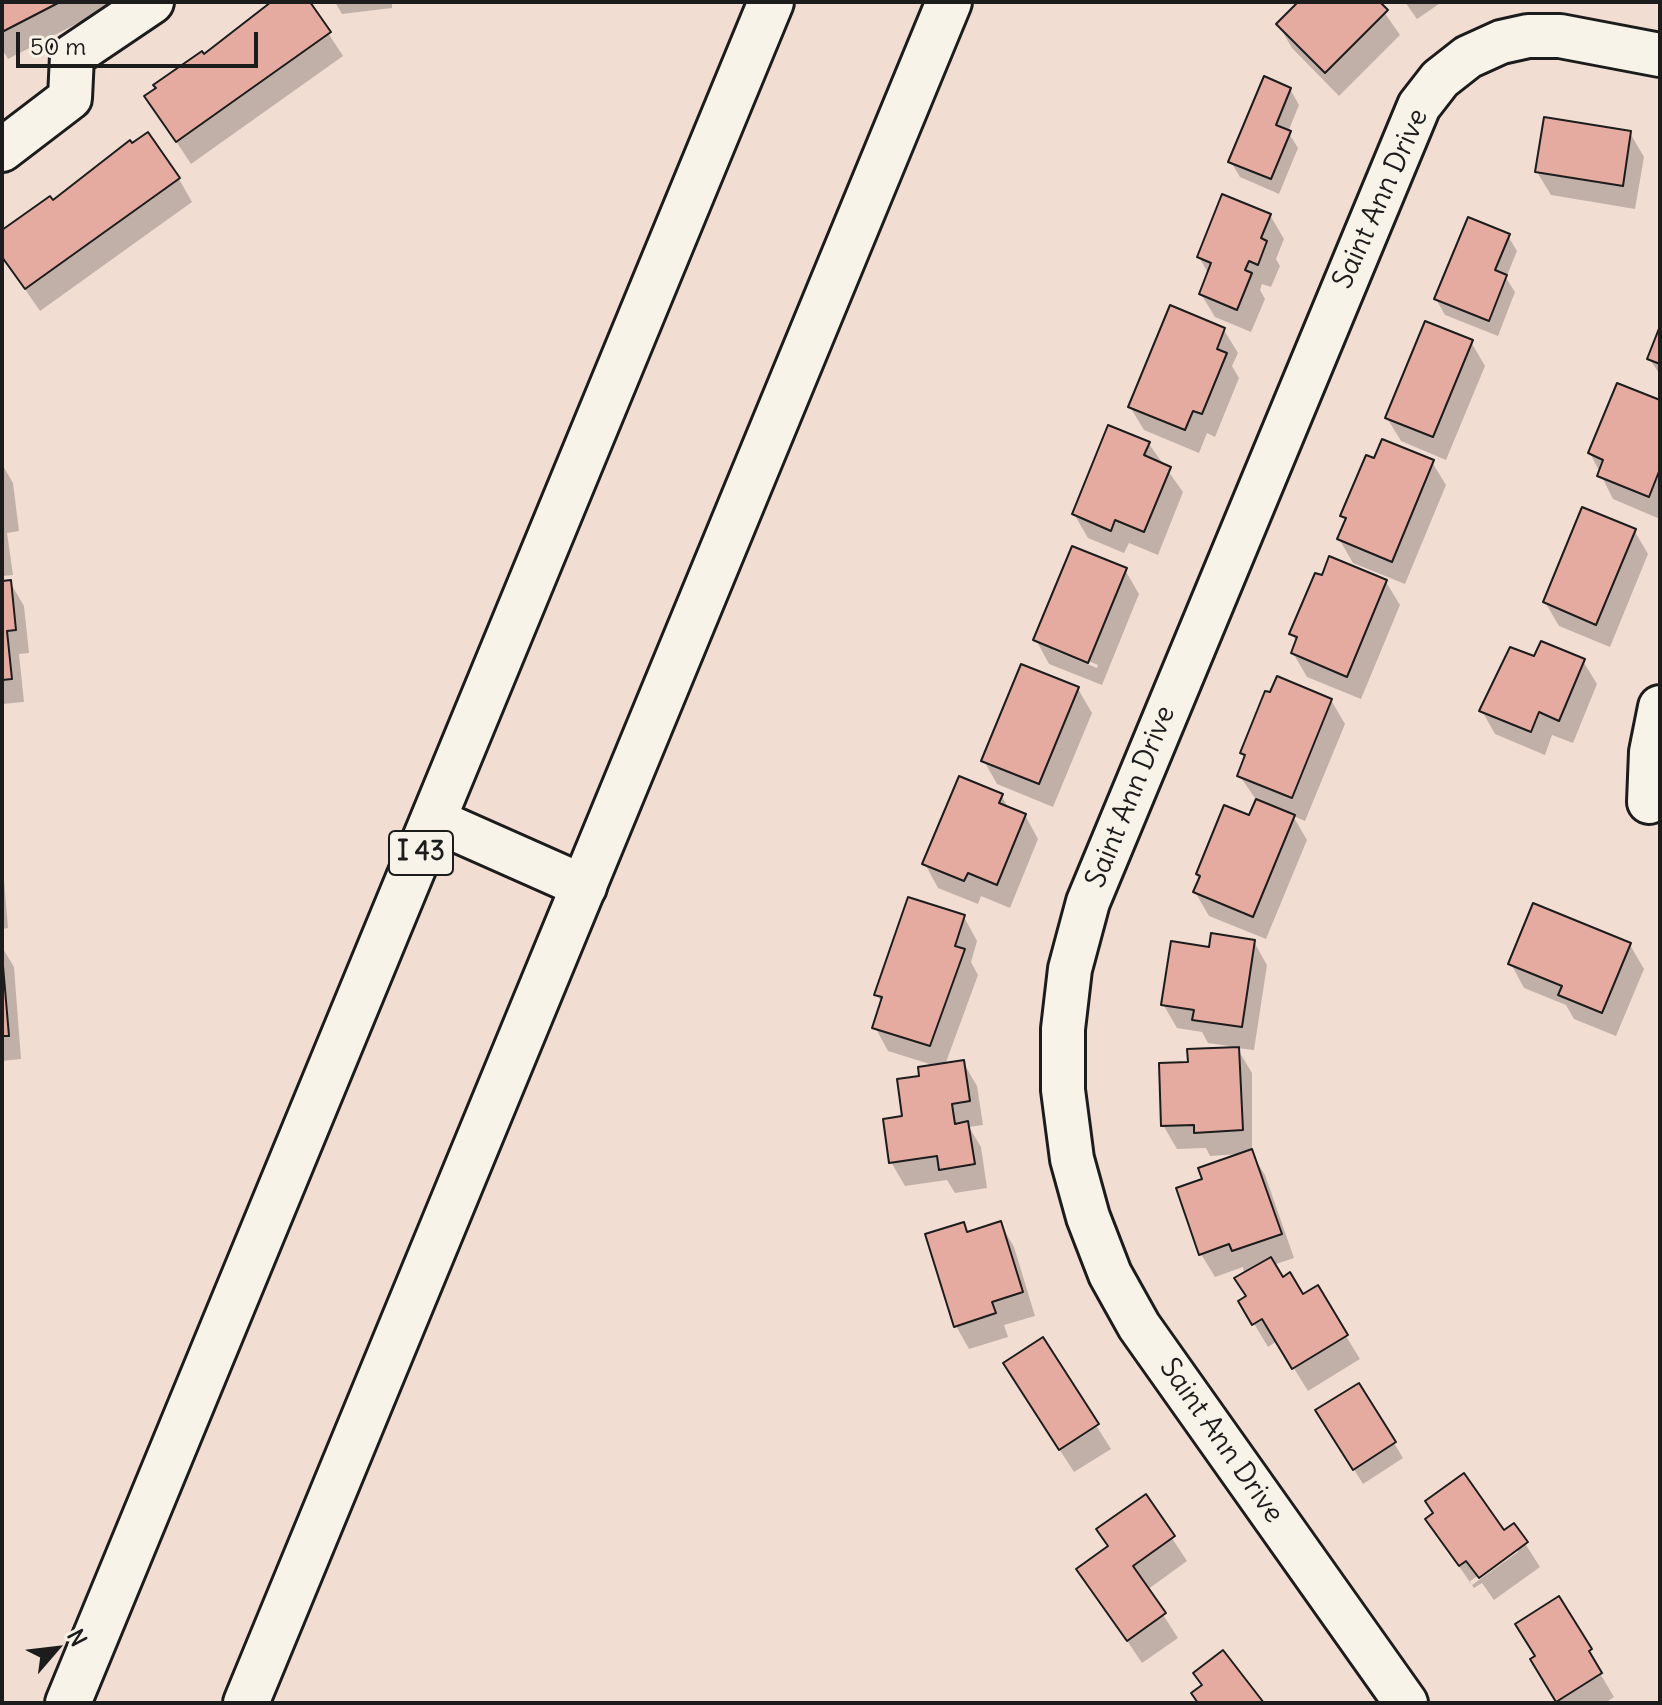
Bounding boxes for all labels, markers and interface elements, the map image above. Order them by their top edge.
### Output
scale bar [20,16,262,66]
text: 50 m [30,31,86,61]
street label: Saint Ann Drive [1326,104,1436,294]
street label: Saint Ann Drive [1079,701,1183,893]
road number: I 43 [389,831,453,875]
street label: Saint Ann Drive [1152,1352,1290,1530]
north arrow [16,1609,96,1689]
text: N [61,1624,93,1651]

